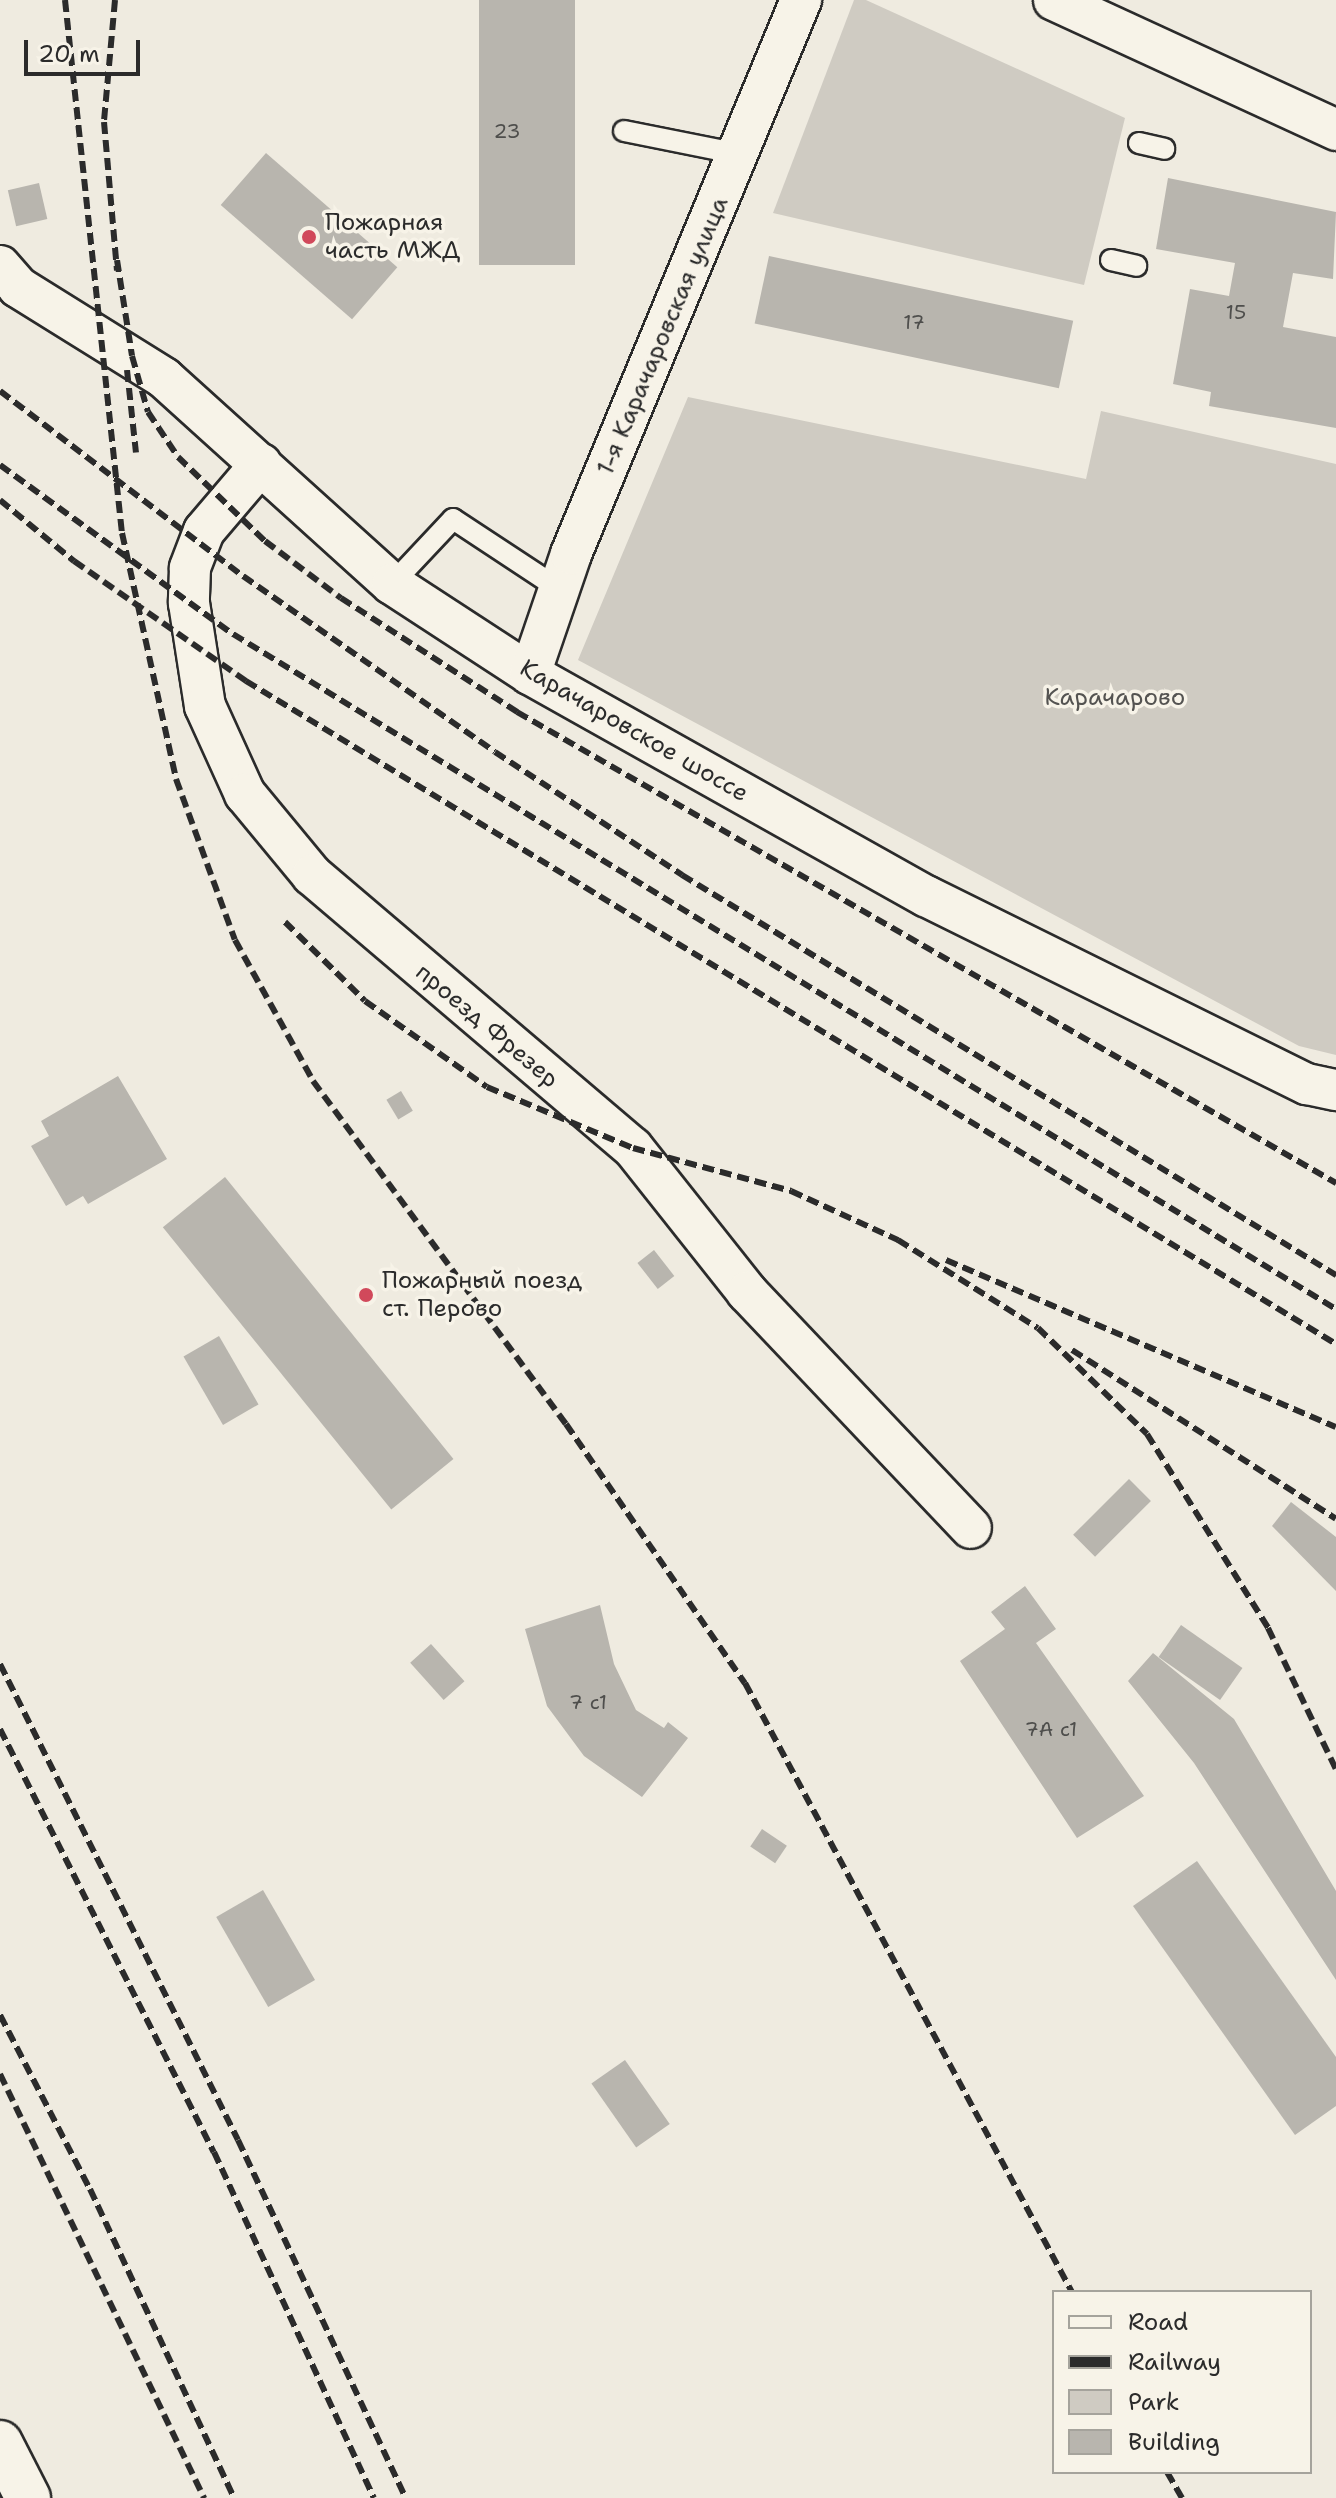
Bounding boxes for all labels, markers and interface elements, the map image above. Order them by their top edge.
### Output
scale bar [28,24,144,74]
text: 20 m [38,38,100,70]
house number: 23 [494,119,520,143]
street label: 1-я Карачаровская улица [591,193,735,479]
place label: Пожарная часть МЖД [325,209,460,265]
marker: Пожарная часть МЖД [300,228,318,246]
house number: 15 [1226,300,1246,324]
house number: 17 [903,310,925,334]
street label: Карачаровское шоссе [515,654,753,808]
park label: Карачарово [1045,684,1185,712]
street label: проезд Фрезер [410,958,564,1094]
place label: Пожарный поезд ст. Перово [382,1267,582,1323]
marker: Пожарный поезд ст. Перово [357,1286,375,1304]
house number: 7 c1 [569,1690,607,1714]
house number: 7А с1 [1025,1717,1077,1741]
legend [1052,2290,1312,2474]
text: Road [1128,2306,1188,2338]
text: Railway [1128,2346,1221,2378]
text: Park [1128,2386,1180,2418]
text: Building [1128,2426,1220,2458]

